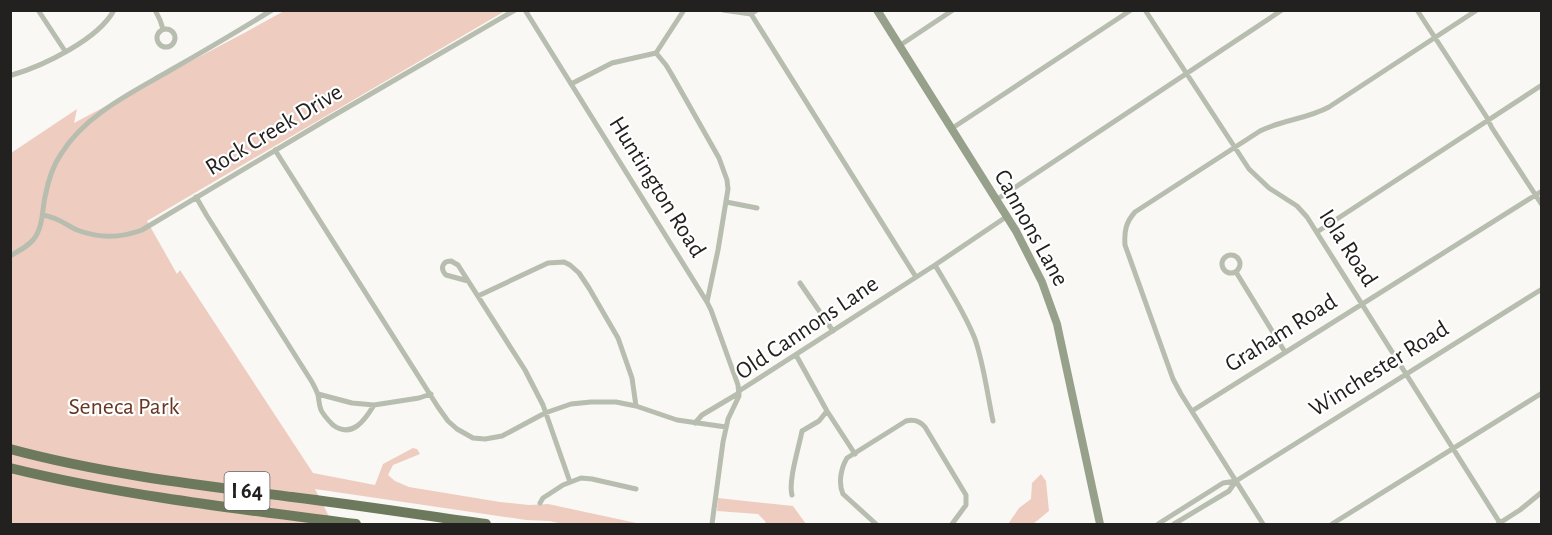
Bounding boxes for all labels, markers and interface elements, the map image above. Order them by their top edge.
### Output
street label: Rock Creek Drive [201,80,347,180]
street label: Huntington Road [604,112,710,262]
street label: Cannons Lane [989,166,1073,290]
street label: Iola Road [1314,205,1382,291]
street label: Old Cannons Lane [731,272,883,384]
street label: Graham Road [1221,289,1341,377]
street label: Winchester Road [1305,317,1453,421]
park label: Seneca Park [69,395,179,419]
road number: I 64 [224,472,270,510]

